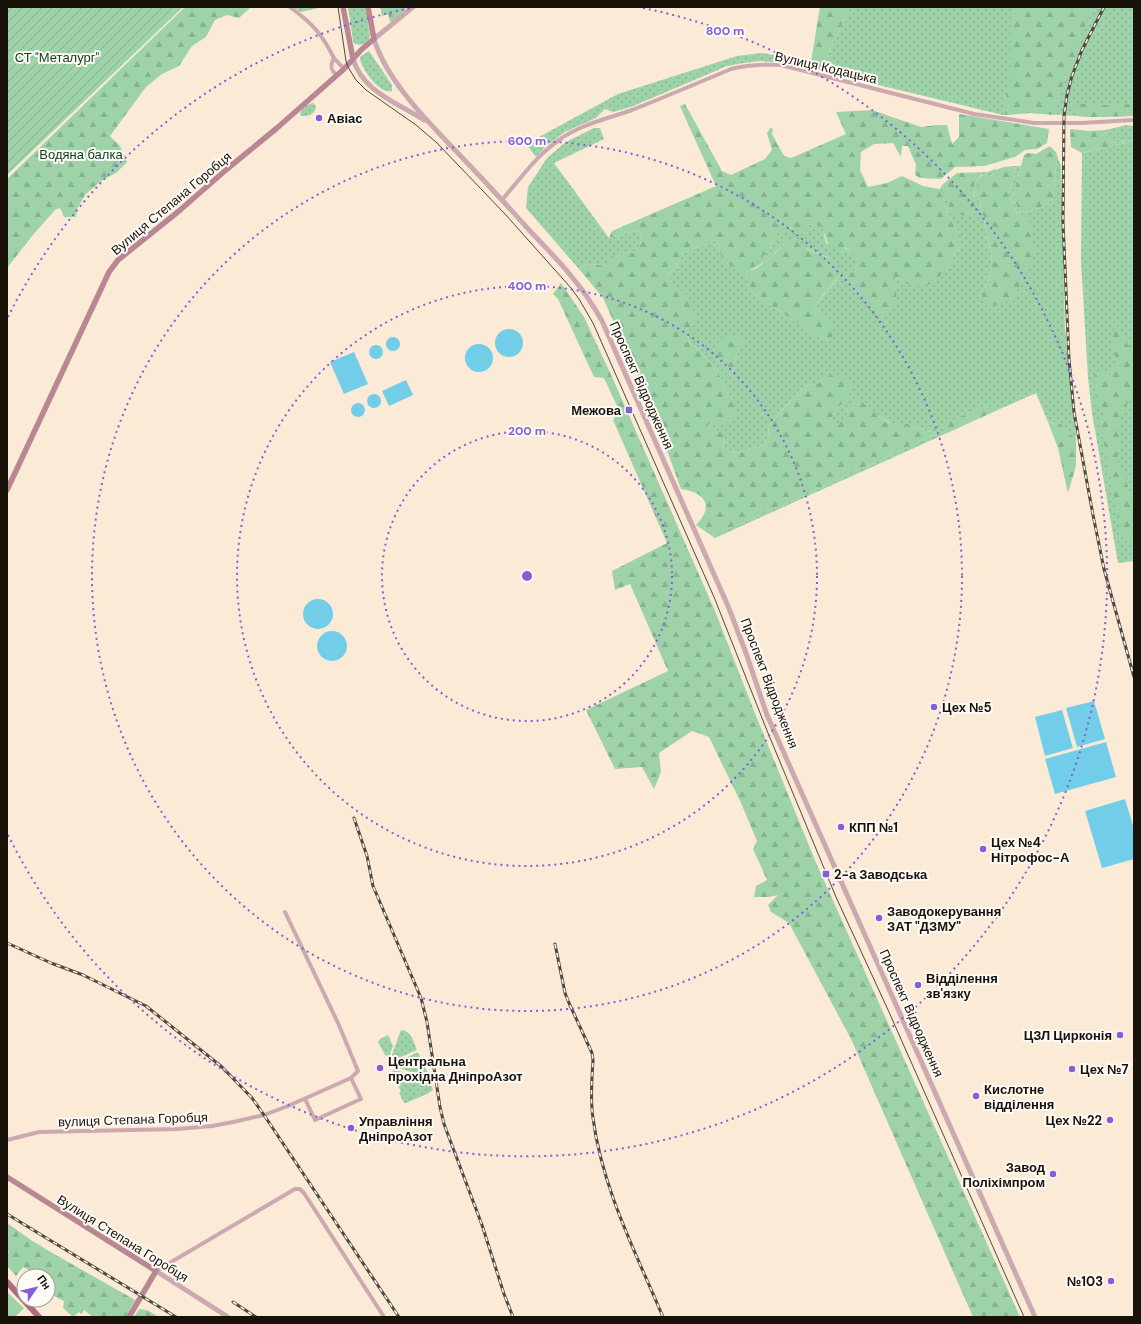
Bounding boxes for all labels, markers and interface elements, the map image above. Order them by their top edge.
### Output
text: 800 m [706,23,744,39]
street label: Вулиця Кодацька [773,47,879,88]
park label: СТ "Металург" [15,49,100,66]
place label: Авіас [327,110,362,127]
marker: Авіас [314,113,324,123]
text: 600 m [508,133,546,149]
park label: Водяна балка [39,146,123,163]
street label: Вулиця Степана Горобця [108,148,235,259]
text: 400 m [508,278,546,294]
street label: Проспект Відродження [606,319,677,452]
place label: Межова [571,402,622,419]
marker: Межова [624,405,634,415]
text: 200 m [508,423,546,439]
centre of rings [520,569,534,583]
street label: Проспект Відродження [737,616,802,751]
place label: Цех №5 [942,699,992,716]
marker: Цех №5 [929,702,939,712]
place label: КПП №1 [849,819,898,836]
marker: КПП №1 [836,822,846,832]
place label: Цех №4 Нітрофос-А [991,834,1070,866]
marker: Цех №4 Нітрофос-А [978,844,988,854]
place label: 2-а Заводська [834,866,928,883]
marker: 2-а Заводська [821,869,831,879]
place label: Заводокерування ЗАТ "ДЗМУ" [887,903,1001,935]
marker: Заводокерування ЗАТ "ДЗМУ" [874,913,884,923]
street label: Проспект Відродження [876,947,947,1080]
place label: Відділення зв'язку [926,970,998,1002]
marker: Відділення зв'язку [913,980,923,990]
place label: ЦЗЛ Цирконія [1024,1027,1112,1044]
marker: ЦЗЛ Цирконія [1115,1030,1125,1040]
place label: Центральна прохідна ДніпроАзот [388,1053,523,1085]
place label: Цех №7 [1080,1061,1128,1078]
marker: Центральна прохідна ДніпроАзот [375,1063,385,1073]
marker: Цех №7 [1067,1064,1077,1074]
place label: Кислотне відділення [984,1081,1054,1113]
marker: Кислотне відділення [971,1091,981,1101]
street label: вулиця Степана Горобця [58,1108,208,1131]
place label: Цех №22 [1046,1112,1102,1129]
place label: Управління ДніпроАзот [359,1113,433,1145]
marker: Цех №22 [1105,1115,1115,1125]
marker: Управління ДніпроАзот [346,1123,356,1133]
place label: Завод Поліхімпром [963,1159,1046,1191]
marker: Завод Поліхімпром [1048,1169,1058,1179]
street label: Вулиця Степана Горобця [54,1191,192,1286]
north arrow [16,1268,56,1308]
text: Пн [34,1272,54,1292]
place label: №103 [1067,1273,1103,1290]
marker: №103 [1106,1276,1116,1286]

